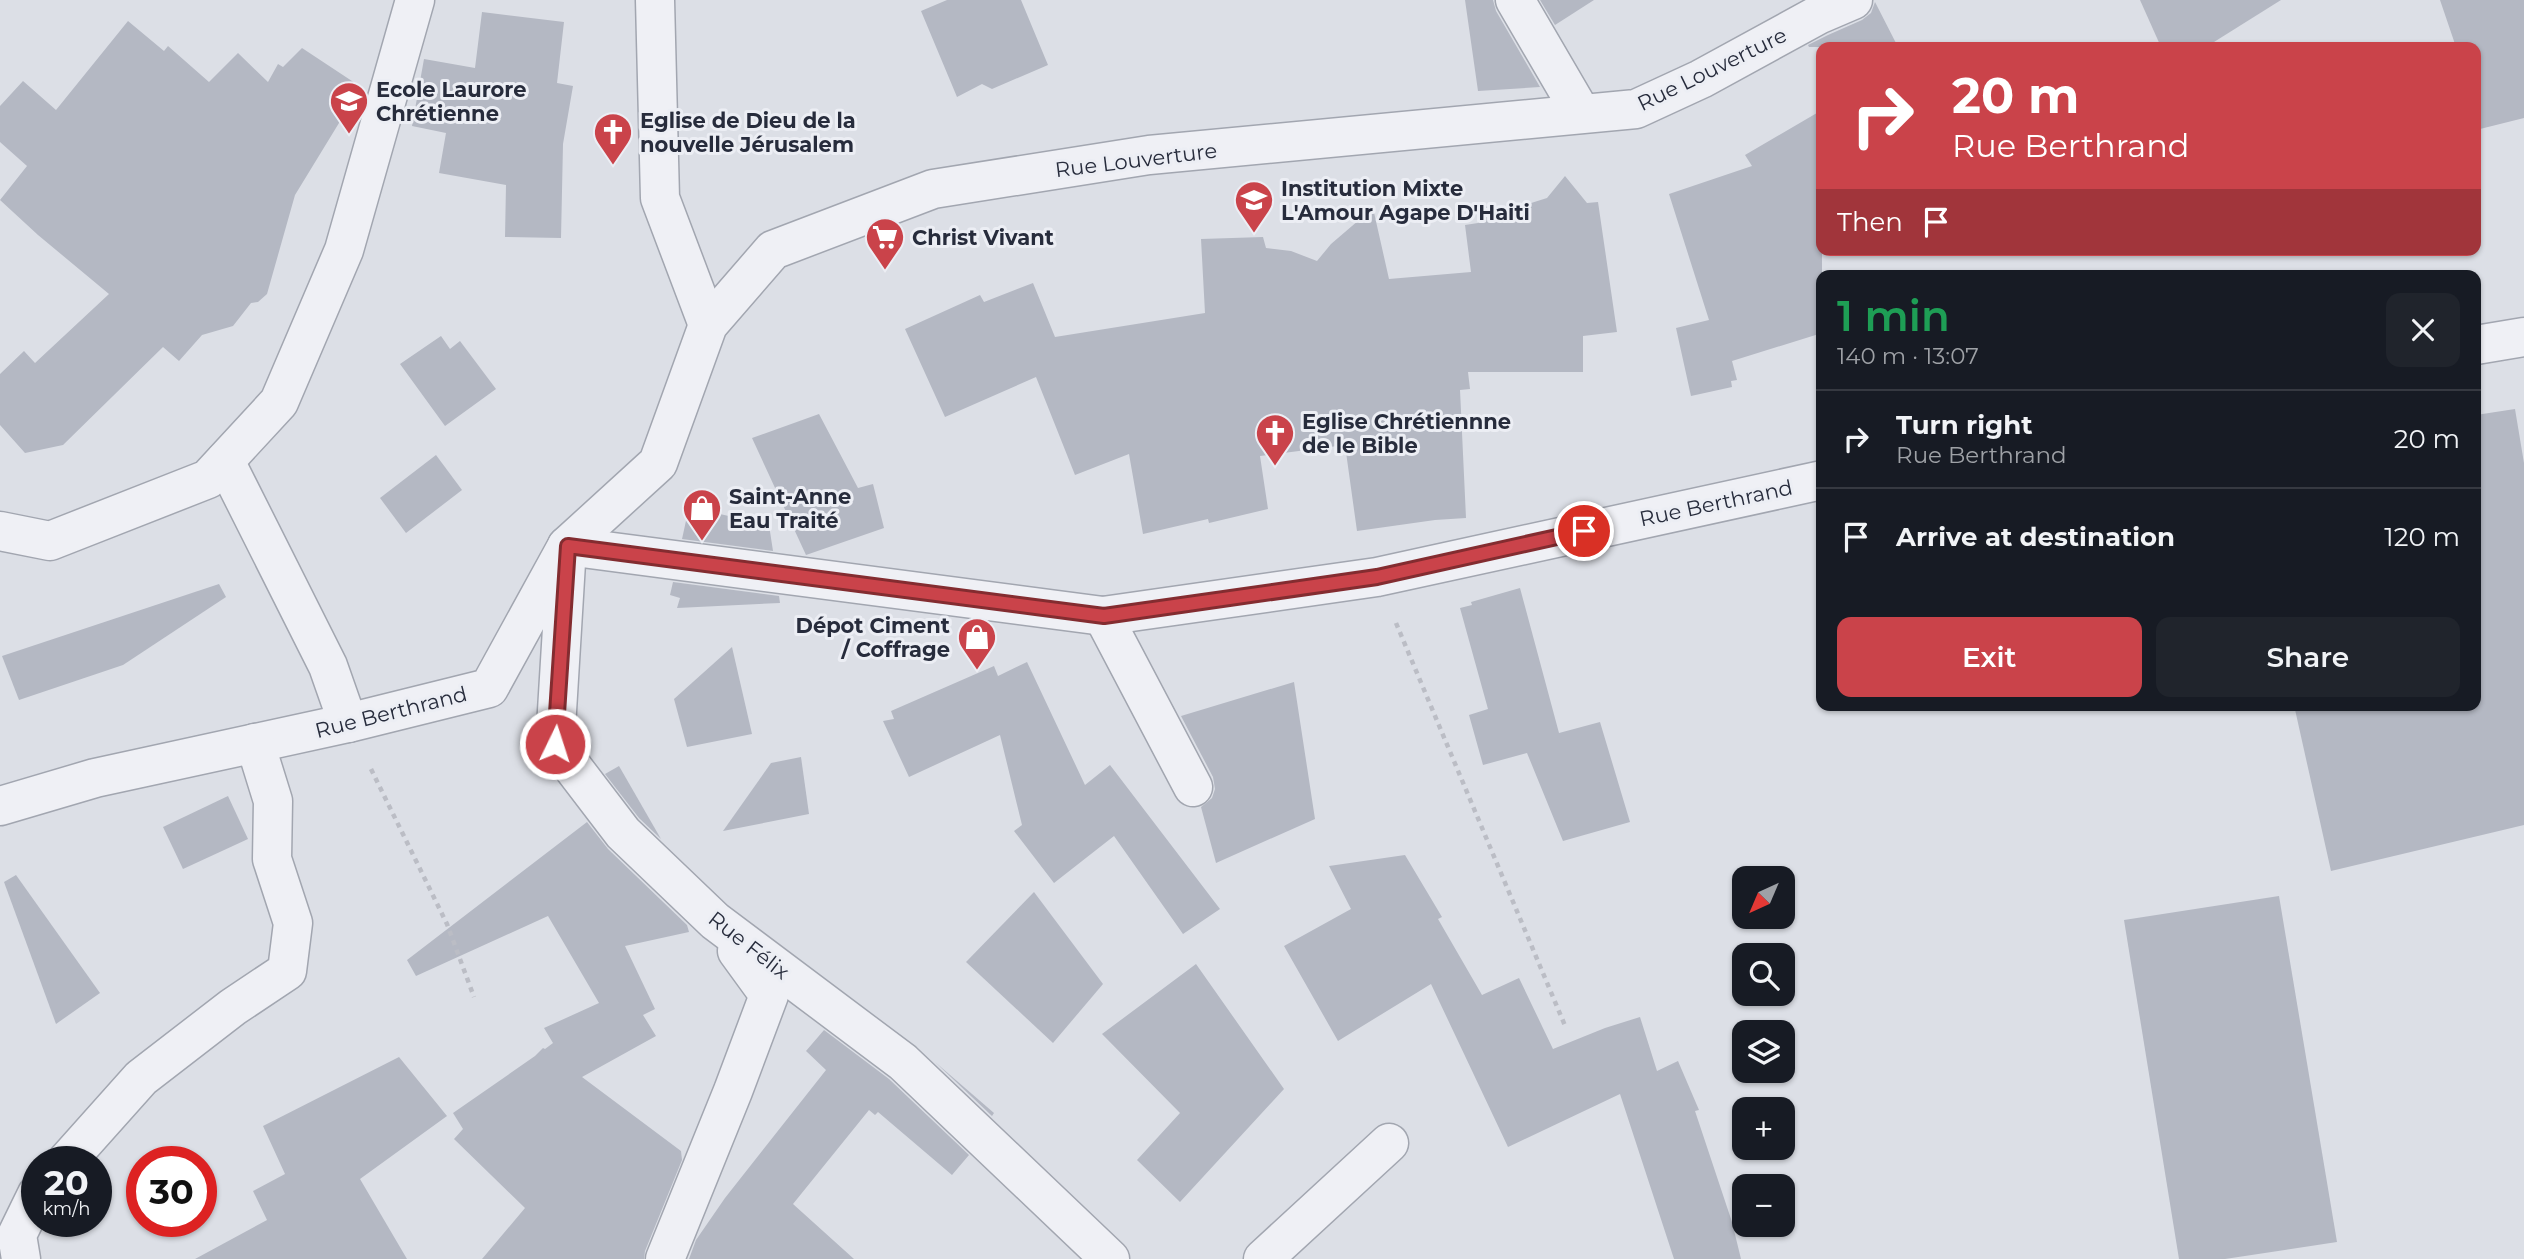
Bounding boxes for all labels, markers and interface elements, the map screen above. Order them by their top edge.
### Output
street label: Rue Louverture [1633,22,1791,116]
text: 20 m [1952,66,2079,125]
icon: right [1837,70,1928,161]
place label: Ecole Laurore Chrétienne [376,77,526,126]
school or university icon: Ecole Laurore Chrétienne [328,80,370,135]
place label: Eglise de Dieu de la nouvelle Jérusalem [640,108,856,157]
church icon: Eglise de Dieu de la nouvelle Jérusalem [592,111,634,166]
text: Rue Berthrand [1952,126,2189,165]
street label: Rue Louverture [1054,138,1218,182]
place label: Institution Mixte L'Amour Agape D'Haiti [1281,176,1530,225]
school or university icon: Institution Mixte L'Amour Agape D'Haiti [1233,179,1275,234]
icon: arrive [1917,203,1955,241]
text: Then [1837,206,1903,238]
supermarket icon: Christ Vivant [864,216,906,271]
place label: Christ Vivant [912,225,1054,250]
text: 1 min [1837,290,1950,342]
button: close [2386,293,2460,367]
text: 140 m · 13:07 [1837,342,1979,370]
place label: Eglise Chrétiennne de le Bible [1302,409,1511,458]
text: Turn right [1896,409,2032,441]
church icon: Eglise Chrétiennne de le Bible [1254,412,1296,467]
icon: right [1837,420,1875,458]
text: 20 m [2394,423,2460,455]
text: Rue Berthrand [1896,441,2067,469]
street label: Rue Berthrand [1637,475,1795,531]
place label: Saint-Anne Eau Traité [729,484,851,533]
shop icon: Saint-Anne Eau Traité [681,487,723,542]
pin [1554,501,1614,561]
icon: arrive [1565,512,1603,550]
icon: arrive [1837,518,1875,556]
text: Arrive at destination [1896,521,2175,553]
text: 120 m [2384,521,2460,553]
place label: Dépot Ciment / Coffrage [796,613,950,662]
shop icon: Dépot Ciment / Coffrage [956,616,998,671]
button: Exit [1837,617,2142,697]
button: Share [2156,617,2460,697]
street label: Rue Berthrand [312,681,470,743]
position arrow [518,707,592,781]
north arrow [1732,866,1796,929]
map controls [1732,866,1795,1237]
street label: Rue Félix [704,906,794,984]
button: search [1732,943,1795,1006]
button: layers [1732,1020,1795,1083]
button: + [1732,1097,1795,1160]
speed limit sign: 30 [126,1146,217,1237]
text: 20 [44,1161,89,1204]
button: − [1732,1174,1795,1237]
text: km/h [42,1198,91,1220]

